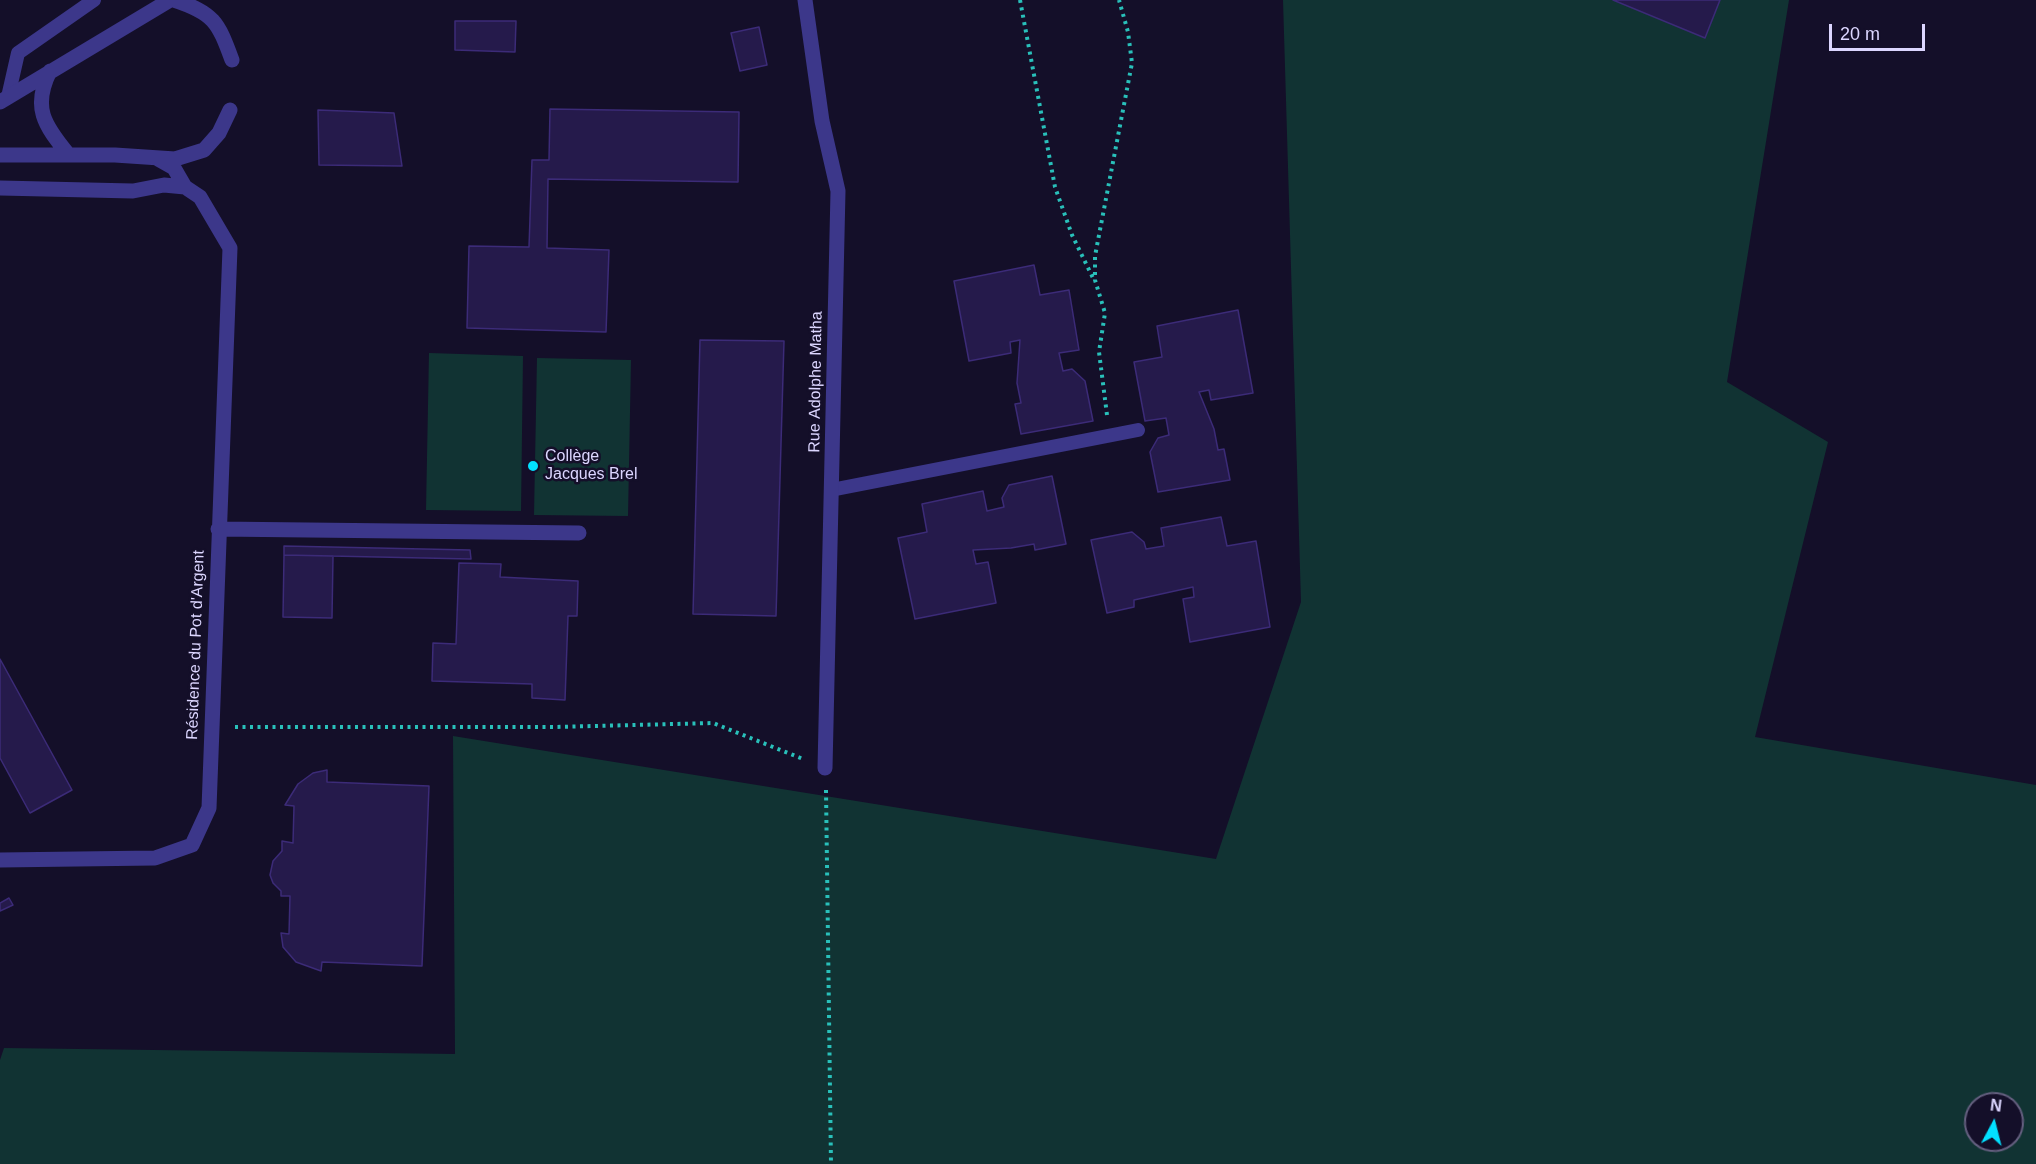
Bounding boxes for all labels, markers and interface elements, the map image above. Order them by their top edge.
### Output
scale bar [1832,12,1928,50]
text: 20 m [1840,24,1880,44]
street label: Rue Adolphe Matha [805,311,827,453]
place label: Collège Jacques Brel [545,447,637,485]
marker: Collège Jacques Brel [526,459,540,473]
street label: Résidence du Pot d'Argent [183,550,209,740]
north arrow [1964,1092,2024,1152]
text: N [1989,1096,2003,1115]

